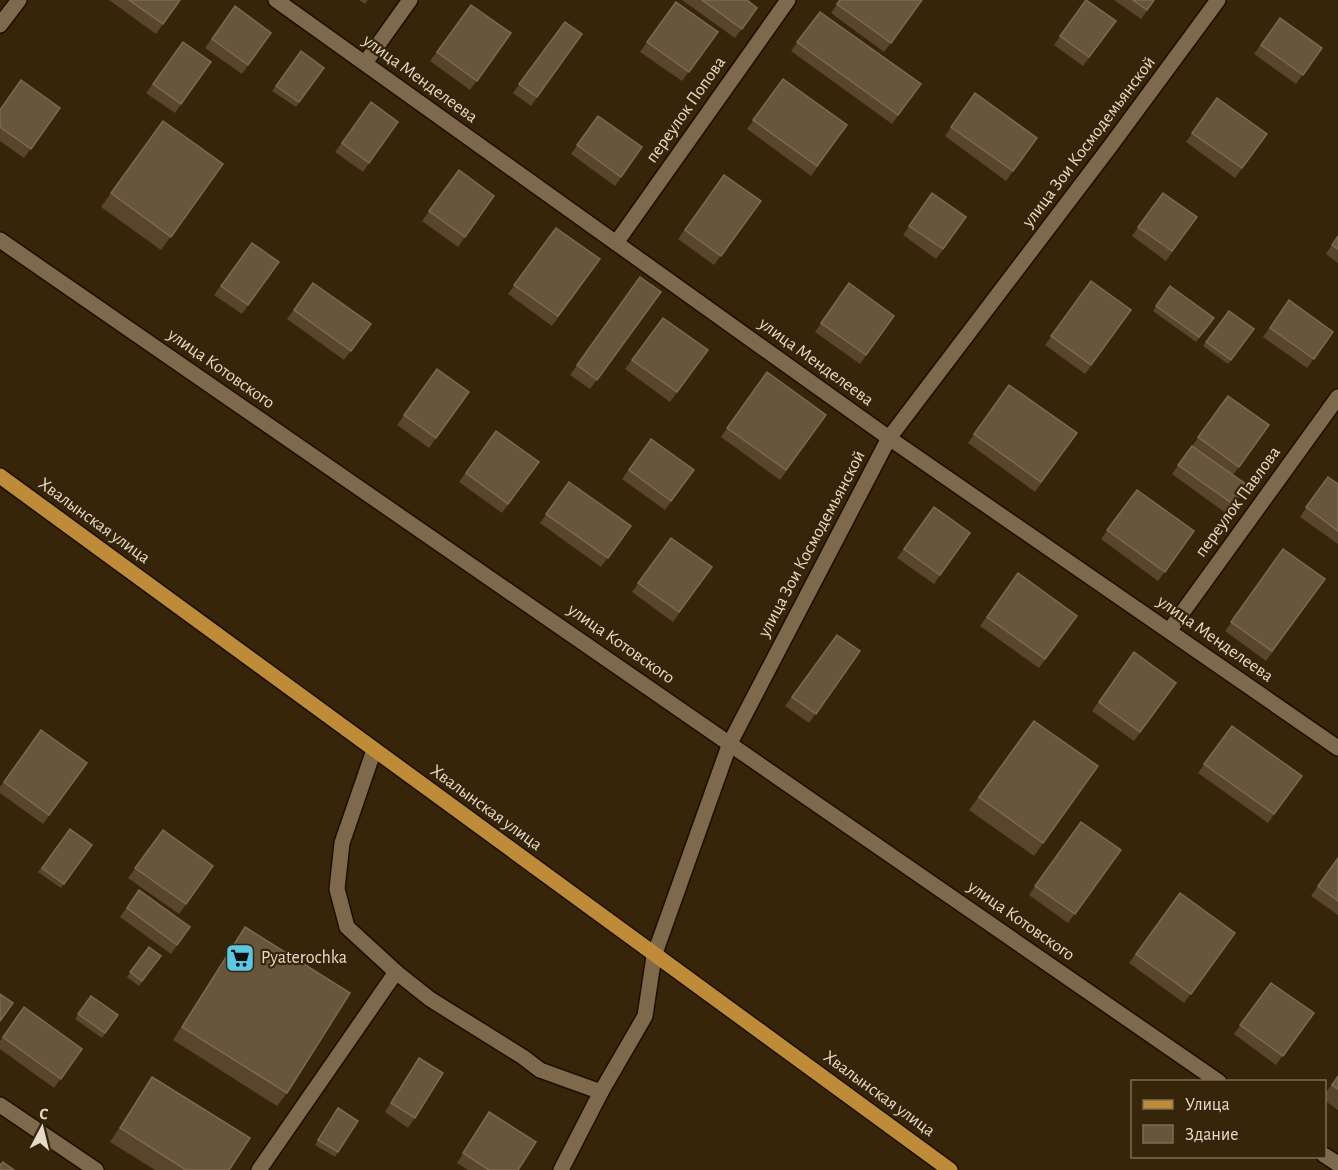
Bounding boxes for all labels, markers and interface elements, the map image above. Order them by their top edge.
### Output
street label: улица Менделеева [358,31,481,127]
street label: улица Зои Космодемьянской [1019,53,1159,231]
street label: переулок Попова [643,54,729,166]
street label: улица Менделеева [754,314,877,410]
street label: улица Котовского [163,325,278,412]
street label: переулок Павлова [1192,443,1284,561]
street label: улица Зои Космодемьянской [755,448,869,641]
street label: Хвалынская улица [35,475,153,567]
street label: улица Менделеева [1153,592,1276,686]
street label: улица Котовского [563,600,678,687]
street label: Хвалынская улица [427,762,545,854]
street label: улица Котовского [963,877,1078,964]
supermarket icon: Pyaterochka [224,942,256,974]
place label: Pyaterochka [261,949,347,967]
street label: Хвалынская улица [820,1048,938,1140]
legend [1131,1080,1326,1158]
text: Улица [1185,1096,1230,1114]
north arrow [12,1098,72,1158]
text: С [38,1106,49,1123]
text: Здание [1185,1126,1239,1144]

